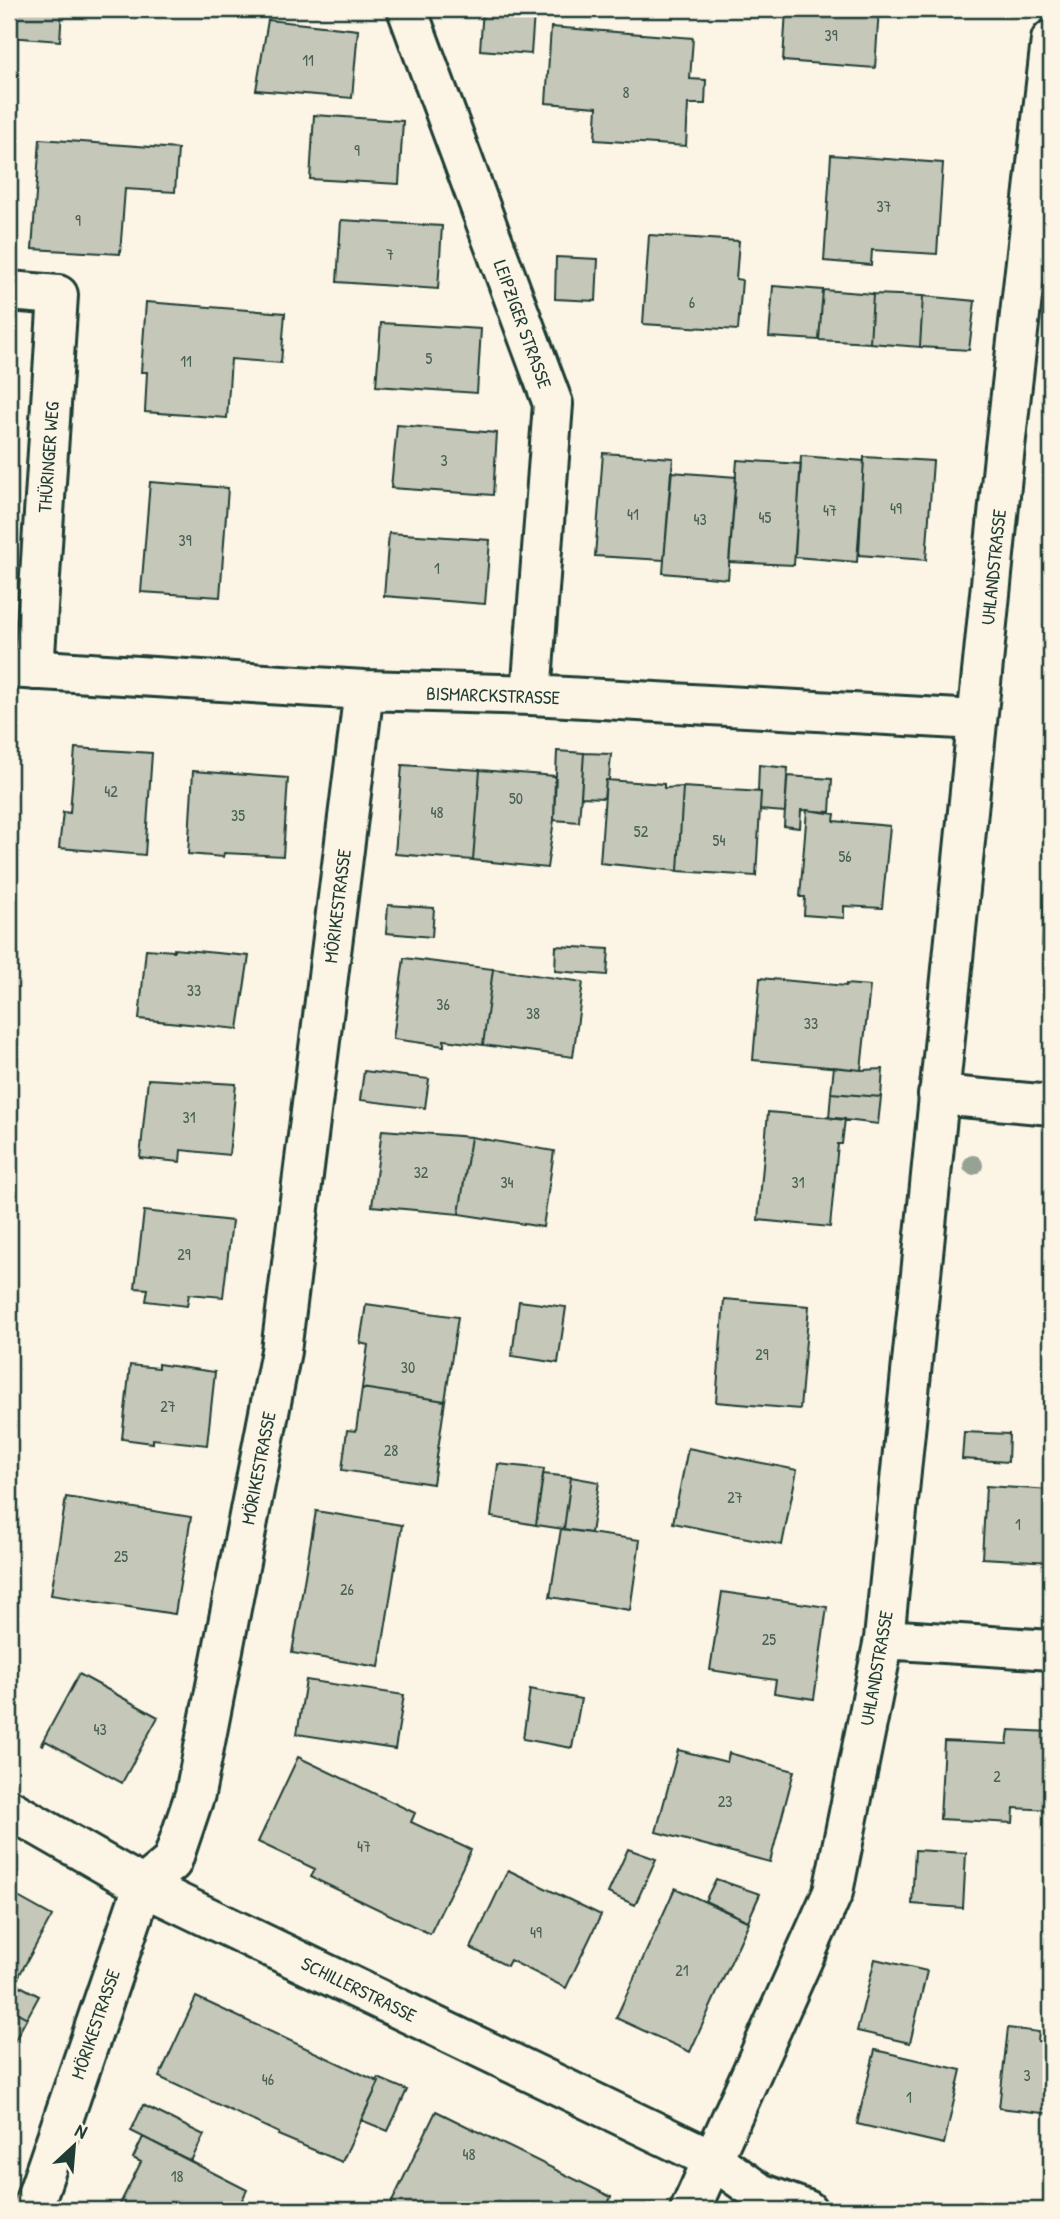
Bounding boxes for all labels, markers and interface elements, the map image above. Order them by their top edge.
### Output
house number: 39 [824,24,838,46]
house number: 11 [302,49,314,71]
house number: 8 [623,81,630,103]
house number: 9 [354,139,360,161]
house number: 37 [876,195,892,217]
house number: 9 [75,209,81,231]
house number: 7 [386,243,394,265]
street label: LEIPZIGER STRASSE [488,256,559,392]
house number: 6 [689,291,695,313]
house number: 5 [426,347,433,369]
house number: 11 [180,350,192,372]
street label: THÜRINGER WEG [31,401,65,513]
house number: 3 [440,449,448,471]
house number: 49 [890,497,902,519]
house number: 47 [823,499,837,521]
house number: 41 [627,503,639,525]
house number: 45 [759,506,772,528]
street label: UHLANDSTRASSE [974,507,1012,626]
house number: 43 [693,508,707,530]
house number: 39 [178,529,192,551]
house number: 1 [434,557,440,579]
street label: BISMARCKSTRASSE [426,680,561,710]
house number: 42 [104,780,118,802]
house number: 50 [509,787,523,809]
house number: 48 [431,801,444,823]
house number: 35 [231,804,245,826]
house number: 52 [634,820,649,842]
house number: 54 [713,829,725,851]
house number: 56 [838,845,852,867]
street label: MÖRIKESTRASSE [317,847,357,964]
house number: 33 [187,979,201,1001]
house number: 36 [436,993,450,1015]
house number: 38 [526,1002,540,1024]
house number: 33 [804,1012,818,1034]
house number: 31 [183,1106,196,1128]
house number: 32 [414,1161,429,1183]
house number: 34 [500,1171,514,1193]
house number: 31 [792,1171,805,1193]
house number: 29 [177,1243,191,1265]
house number: 29 [755,1343,769,1365]
house number: 30 [401,1356,415,1378]
house number: 27 [160,1395,176,1417]
street label: MÖRIKESTRASSE [234,1409,282,1527]
house number: 28 [384,1439,398,1461]
house number: 27 [727,1486,743,1508]
house number: 1 [1015,1513,1021,1535]
house number: 25 [114,1545,128,1567]
house number: 26 [340,1578,354,1600]
street label: UHLANDSTRASSE [853,1608,899,1727]
house number: 25 [762,1628,776,1650]
house number: 43 [93,1718,107,1740]
house number: 2 [993,1765,1001,1787]
house number: 23 [718,1790,732,1812]
house number: 47 [357,1835,371,1857]
house number: 49 [530,1921,542,1943]
street label: SCHILLERSTRASSE [297,1950,421,2028]
house number: 21 [675,1959,689,1981]
street label: MÖRIKESTRASSE [64,1965,126,2082]
house number: 3 [1023,2064,1031,2086]
house number: 46 [262,2068,274,2090]
house number: 1 [906,2086,912,2108]
north arrow [38,2110,108,2180]
text: N [71,2117,92,2145]
house number: 48 [463,2143,476,2165]
house number: 18 [171,2165,183,2187]

